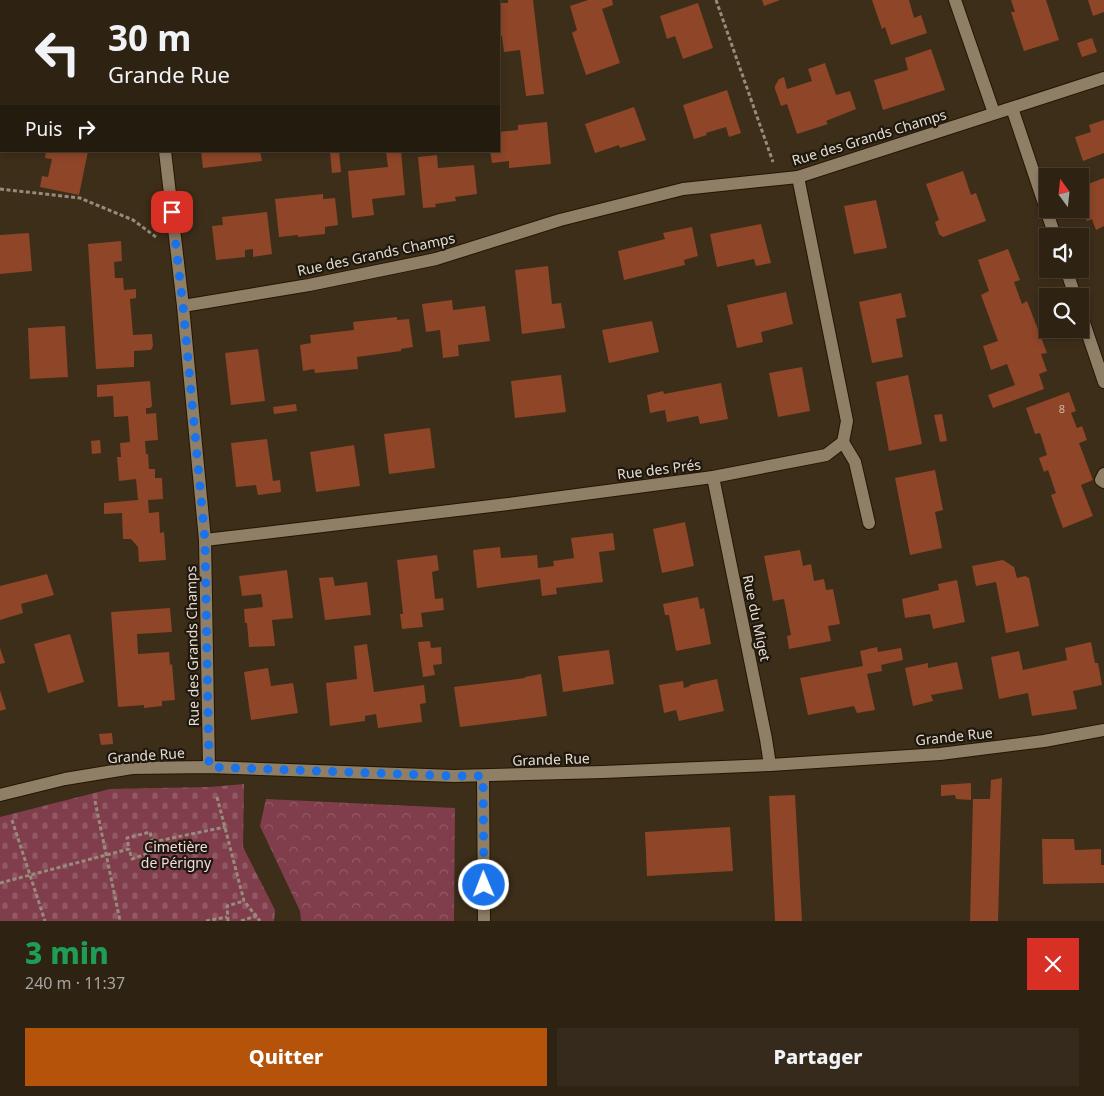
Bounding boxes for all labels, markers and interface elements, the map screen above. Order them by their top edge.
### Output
text: 30 m [108,14,191,61]
icon: left [25,20,90,85]
text: Grande Rue [108,59,230,89]
street label: Rue des Grands Champs [789,104,949,170]
icon: right [72,115,100,143]
text: Puis [25,116,62,142]
north arrow [1039,168,1089,218]
map controls [1039,168,1089,338]
pin [151,191,193,233]
icon: arrive [158,198,186,226]
street label: Rue des Grands Champs [295,228,457,280]
button: sound [1039,228,1089,278]
button: search [1039,288,1089,338]
house number: 8 [1059,401,1065,416]
street label: Rue des Prés [616,454,702,484]
street label: Rue des Grands Champs [181,565,203,726]
street label: Rue du Miget [739,573,775,663]
street label: Grande Rue [914,722,994,750]
street label: Grande Rue [107,743,185,767]
street label: Grande Rue [512,748,590,770]
park label: Cimetière de Périgny [141,837,212,872]
position arrow [457,858,509,910]
text: 3 min [25,932,109,973]
button: close [1027,938,1079,990]
text: 240 m · 11:37 [25,972,125,994]
button: Quitter [25,1028,547,1086]
button: Partager [557,1028,1079,1086]

